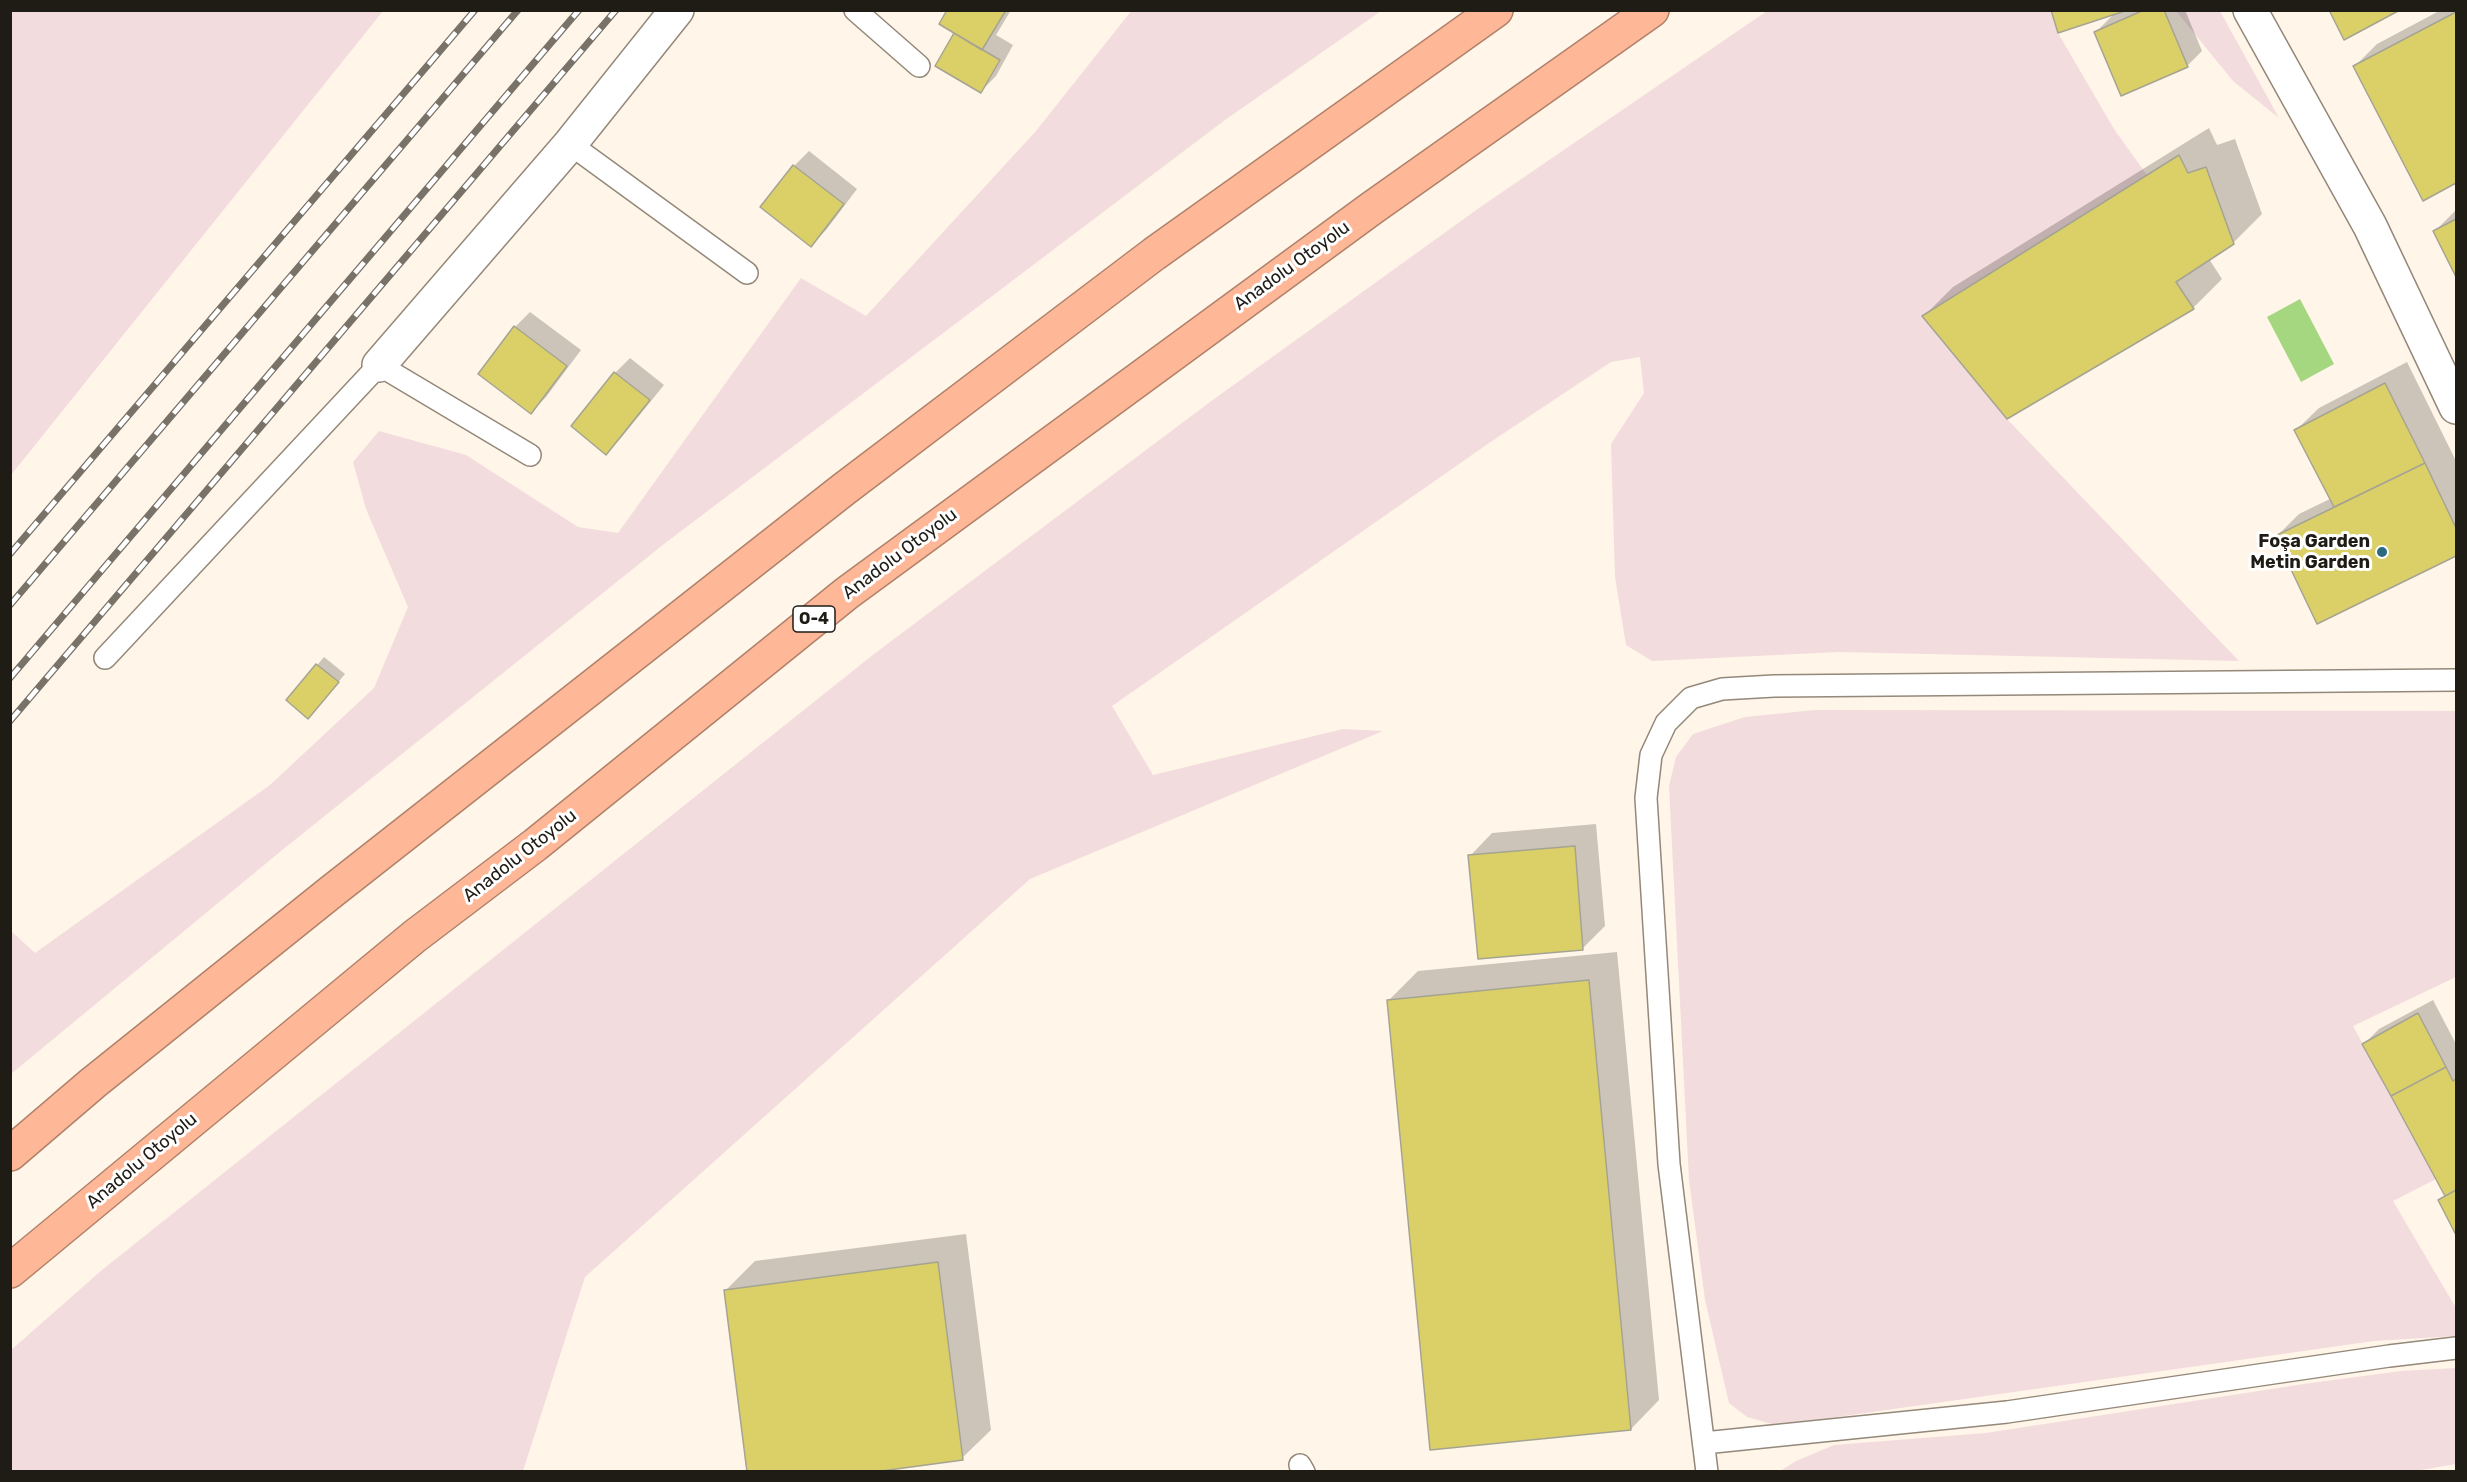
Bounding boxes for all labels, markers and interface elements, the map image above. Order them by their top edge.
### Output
street label: Anadolu Otoyolu [1230,217,1354,315]
street label: Anadolu Otoyolu [838,504,962,604]
place label: Foşa Garden Metin Garden [2250,531,2370,574]
marker: Foşa Garden Metin Garden [2375,545,2389,559]
road number: O-4 [793,606,835,632]
street label: Anadolu Otoyolu [459,805,581,907]
street label: Anadolu Otoyolu [82,1108,202,1214]

